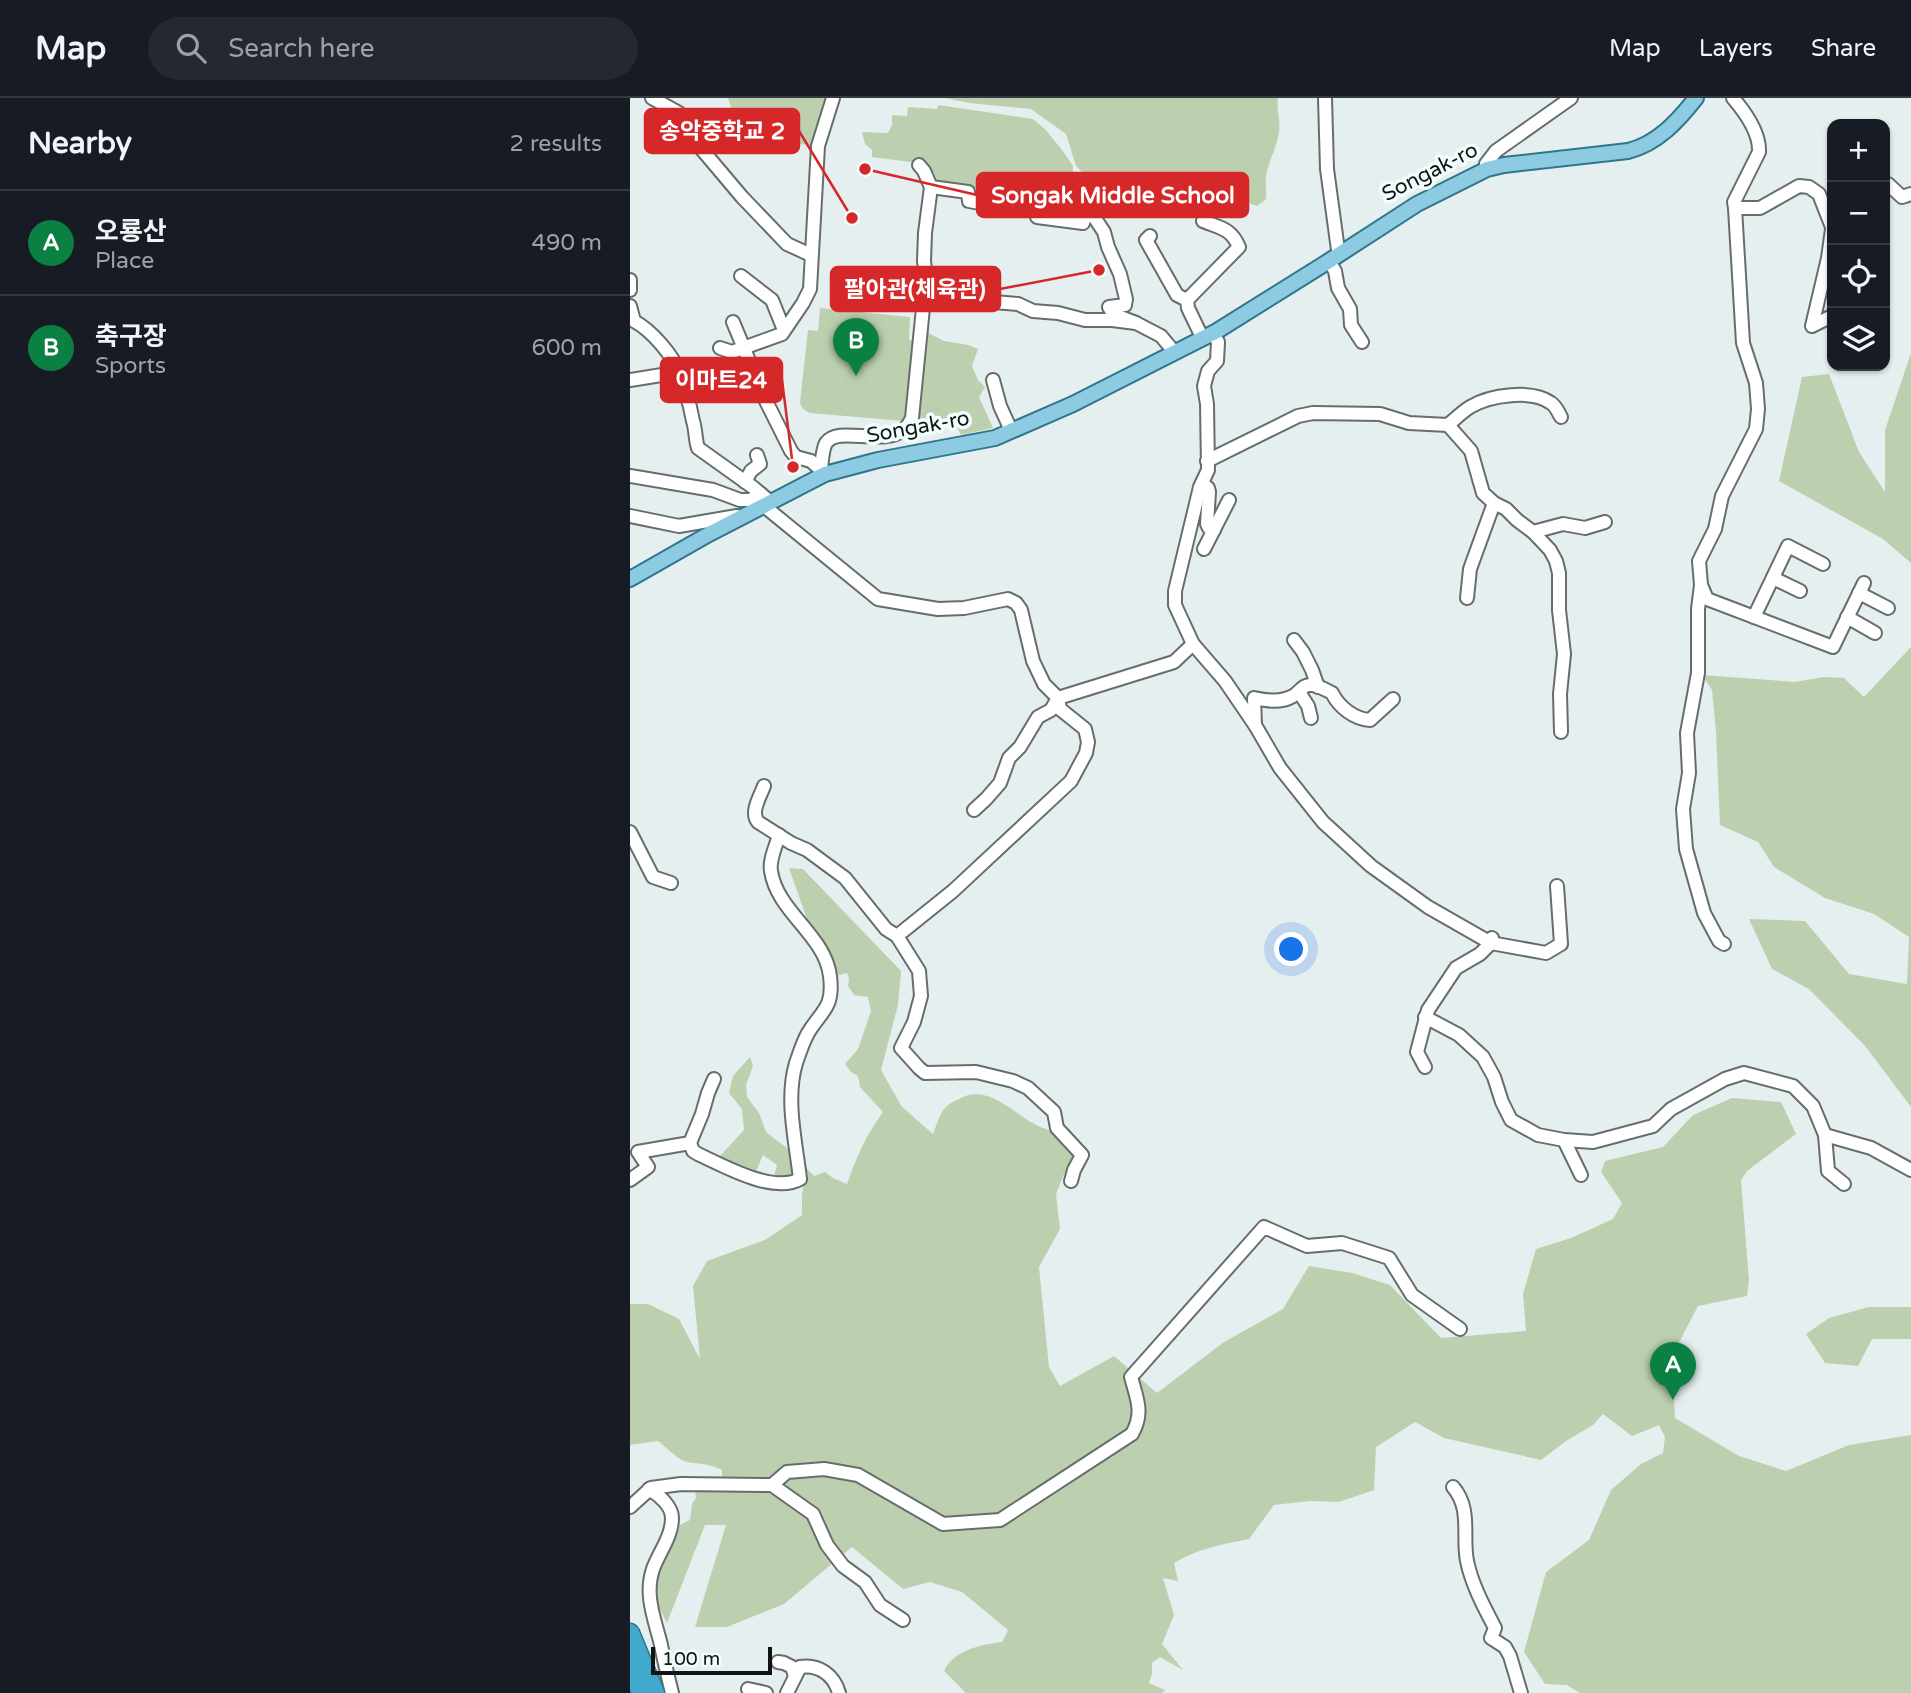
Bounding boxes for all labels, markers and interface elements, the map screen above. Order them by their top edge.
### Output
search box [148,17,638,80]
text: Map [35,29,106,68]
icon: search [172,29,210,67]
text: Search here [228,33,374,64]
text: Map [1609,34,1661,63]
text: Layers [1699,34,1773,63]
text: Share [1811,34,1876,63]
callout: 송악중학교 2 [645,109,799,153]
text: 송악중학교 2 [659,118,785,146]
map controls [1827,119,1890,371]
button: + [1827,119,1890,182]
text: Nearby [28,125,132,162]
text: 2 results [509,130,602,158]
street label: Songak-ro [1378,137,1482,207]
callout: Songak Middle School [977,173,1248,217]
text: Songak Middle School [991,182,1235,210]
button: − [1827,182,1890,245]
text: 오룡산 [95,216,167,247]
text: A [42,229,60,257]
text: 490 m [532,229,602,257]
button: locate [1827,245,1890,308]
text: Place [95,247,154,275]
callout: 팔아관(체육관) [831,267,1000,311]
text: 팔아관(체육관) [844,276,986,304]
button: layers [1827,308,1890,371]
pin: B [833,318,879,376]
text: 축구장 [95,321,167,352]
text: B [43,334,59,362]
text: 600 m [532,334,602,362]
text: Sports [95,352,166,380]
callout: 이마트24 [661,358,782,402]
text: 이마트24 [675,367,768,395]
street label: Songak-ro [865,406,971,448]
your location [1274,932,1308,966]
pin: A [1650,1342,1696,1400]
scale bar [651,1644,772,1676]
text: 100 m [662,1648,720,1670]

